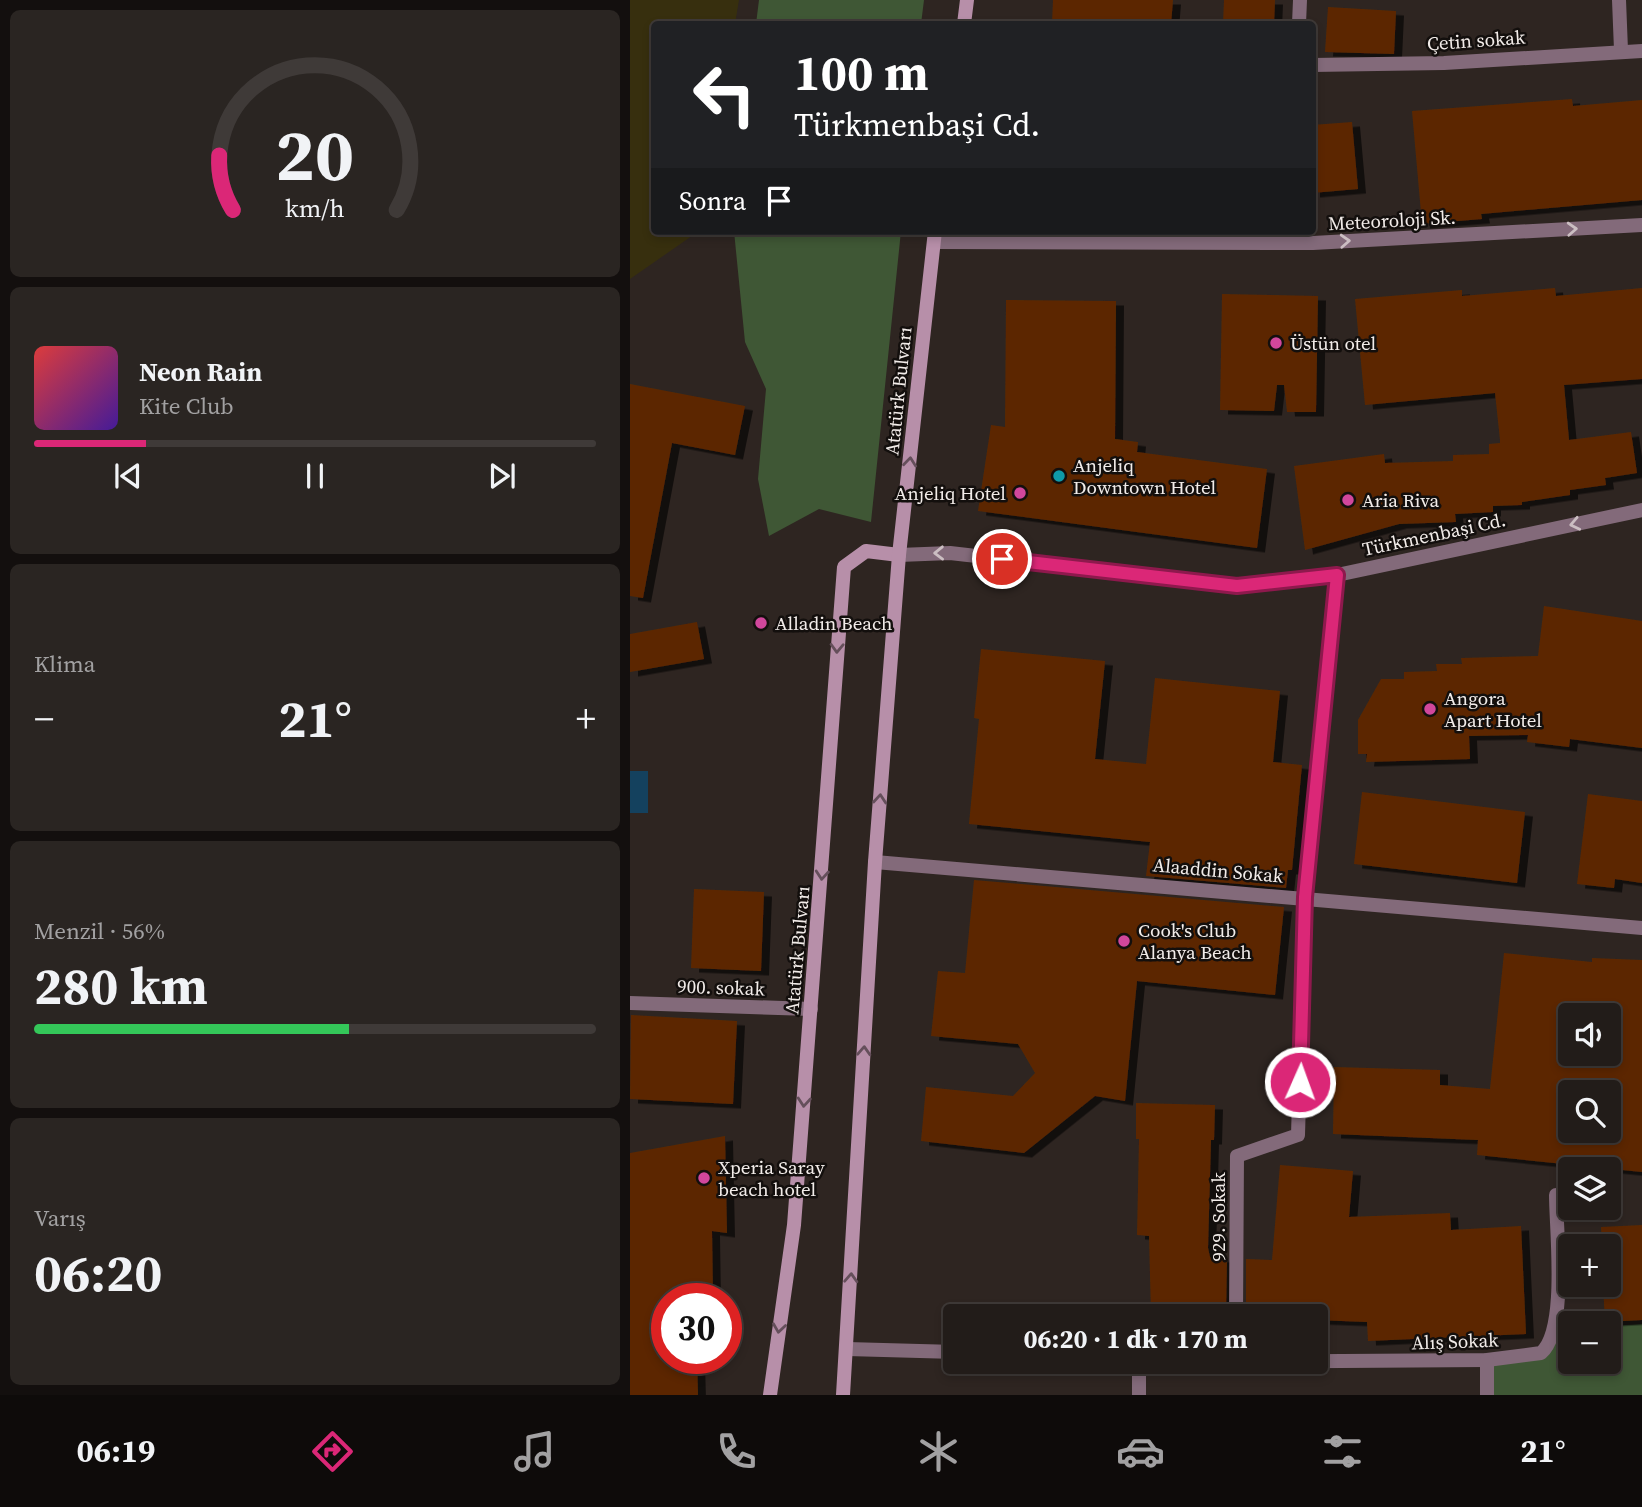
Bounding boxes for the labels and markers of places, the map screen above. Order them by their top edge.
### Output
place label: Üstün otel [1290,330,1376,356]
marker: Üstün otel [1268,335,1284,351]
place label: Anjeliq Downtown Hotel [1073,452,1216,500]
marker: Anjeliq Downtown Hotel [1051,468,1067,484]
place label: Anjeliq Hotel [895,480,1006,506]
marker: Anjeliq Hotel [1012,485,1028,501]
place label: Aria Riva [1362,487,1439,513]
marker: Aria Riva [1340,492,1356,508]
pin [972,529,1032,589]
place label: Alladin Beach [775,610,892,636]
marker: Alladin Beach [753,615,769,631]
place label: Angora Apart Hotel [1444,685,1542,733]
marker: Angora Apart Hotel [1422,701,1438,717]
place label: Cook's Club Alanya Beach [1138,917,1252,965]
marker: Cook's Club Alanya Beach [1116,933,1132,949]
place label: Xperia Saray beach hotel [718,1154,825,1202]
marker: Xperia Saray beach hotel [696,1170,712,1186]

